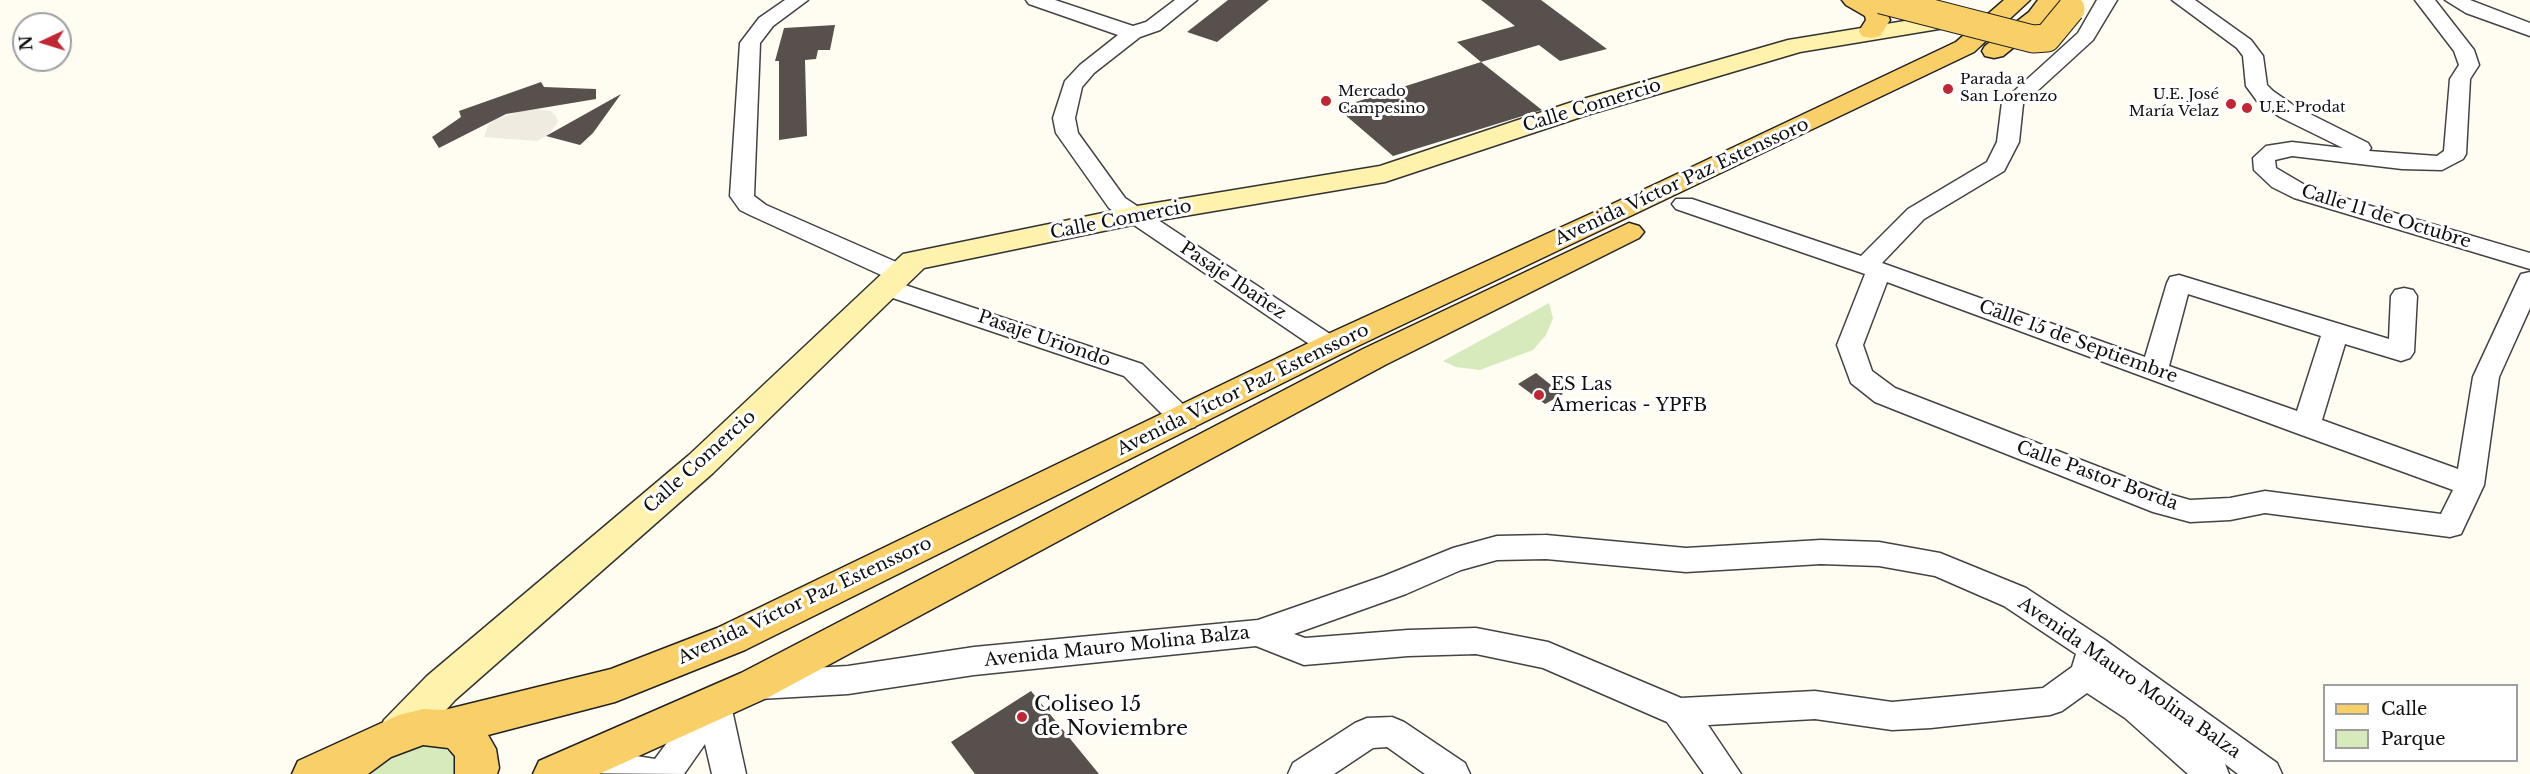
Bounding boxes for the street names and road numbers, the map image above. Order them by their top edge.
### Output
street label: Calle Comercio [1520,75,1664,137]
street label: Avenida Víctor Paz Estenssoro [1552,114,1812,250]
street label: Calle 11 de Octubre [2298,181,2474,253]
street label: Calle Comercio [1049,196,1193,244]
street label: Pasaje Ibañez [1176,238,1290,324]
street label: Calle 15 de Septiembre [1976,296,2180,388]
street label: Pasaje Uriondo [975,306,1113,372]
street label: Avenida Víctor Paz Estenssoro [1113,319,1373,461]
street label: Calle Comercio [640,406,760,518]
street label: Calle Pastor Borda [2013,437,2181,515]
street label: Avenida Víctor Paz Estenssoro [675,533,935,669]
street label: Avenida Mauro Molina Balza [2014,593,2244,763]
street label: Avenida Mauro Molina Balza [983,622,1251,672]

